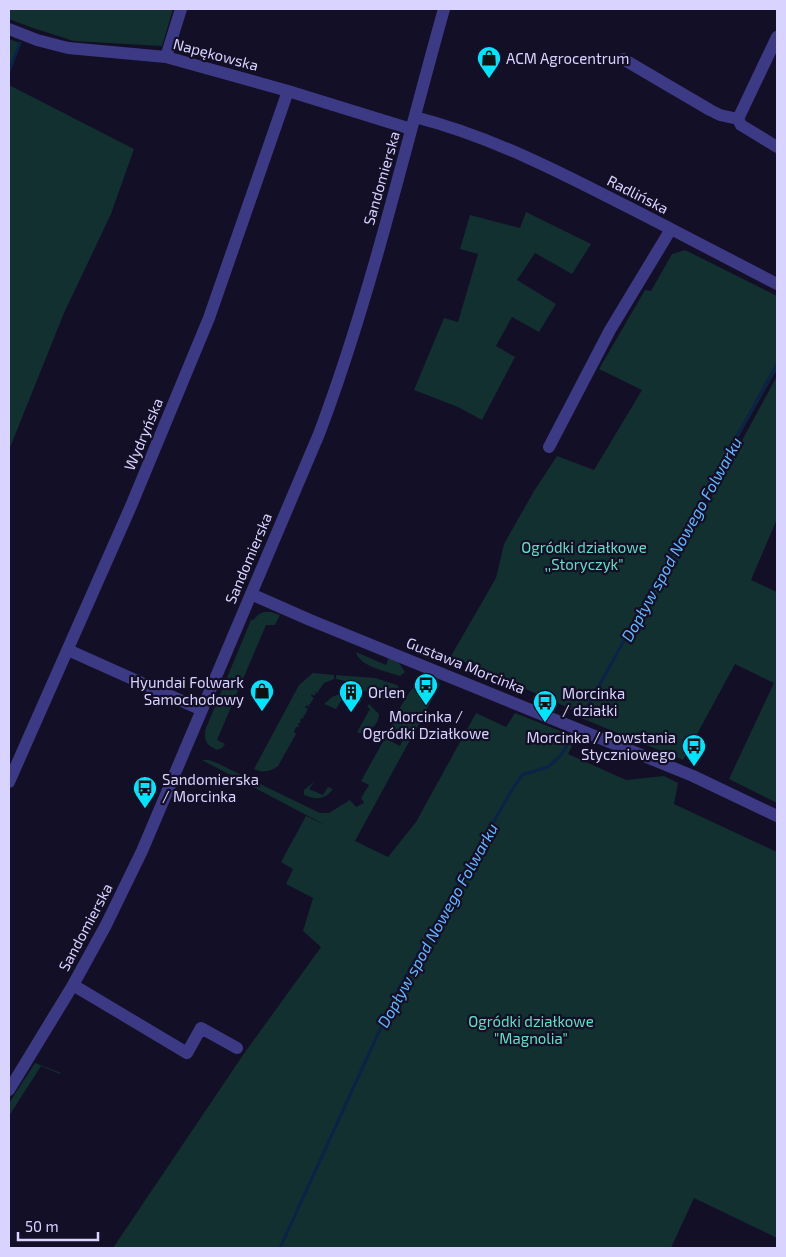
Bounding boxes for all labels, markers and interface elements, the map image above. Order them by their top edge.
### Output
street label: Napękowska [172,34,260,74]
shop icon: ACM Agrocentrum [476,45,502,79]
place label: ACM Agrocentrum [506,49,629,67]
street label: Sandomierska [359,129,403,227]
street label: Radlińska [604,171,672,217]
street label: Wydryńska [120,395,166,473]
water label: Dopływ spod Nowego Folwarku [617,433,746,645]
street label: Sandomierska [221,510,275,606]
park label: Ogródki działkowe ,,Storyczyk" [521,538,647,573]
street label: Gustawa Morcinka [404,633,528,697]
bus stop icon: Morcinka / Ogródki Działkowe [413,672,439,706]
place label: Hyundai Folwark Samochodowy [130,673,244,708]
shop icon: Hyundai Folwark Samochodowy [249,678,275,712]
building icon: Orlen [338,679,364,713]
place label: Orlen [368,683,405,701]
place label: Morcinka / działki [562,684,625,719]
bus stop icon: Morcinka / działki [532,689,558,723]
place label: Morcinka / Ogródki Działkowe [363,707,489,742]
place label: Morcinka / Powstania Styczniowego [527,728,676,763]
bus stop icon: Morcinka / Powstania Styczniowego [681,733,707,767]
place label: Sandomierska / Morcinka [162,770,259,805]
bus stop icon: Sandomierska / Morcinka [132,775,158,809]
water label: Dopływ spod Nowego Folwarku [373,819,502,1031]
street label: Sandomierska [54,880,116,974]
park label: Ogródki działkowe "Magnolia" [468,1012,594,1047]
scale bar [18,1210,98,1242]
text: 50 m [25,1217,59,1235]

